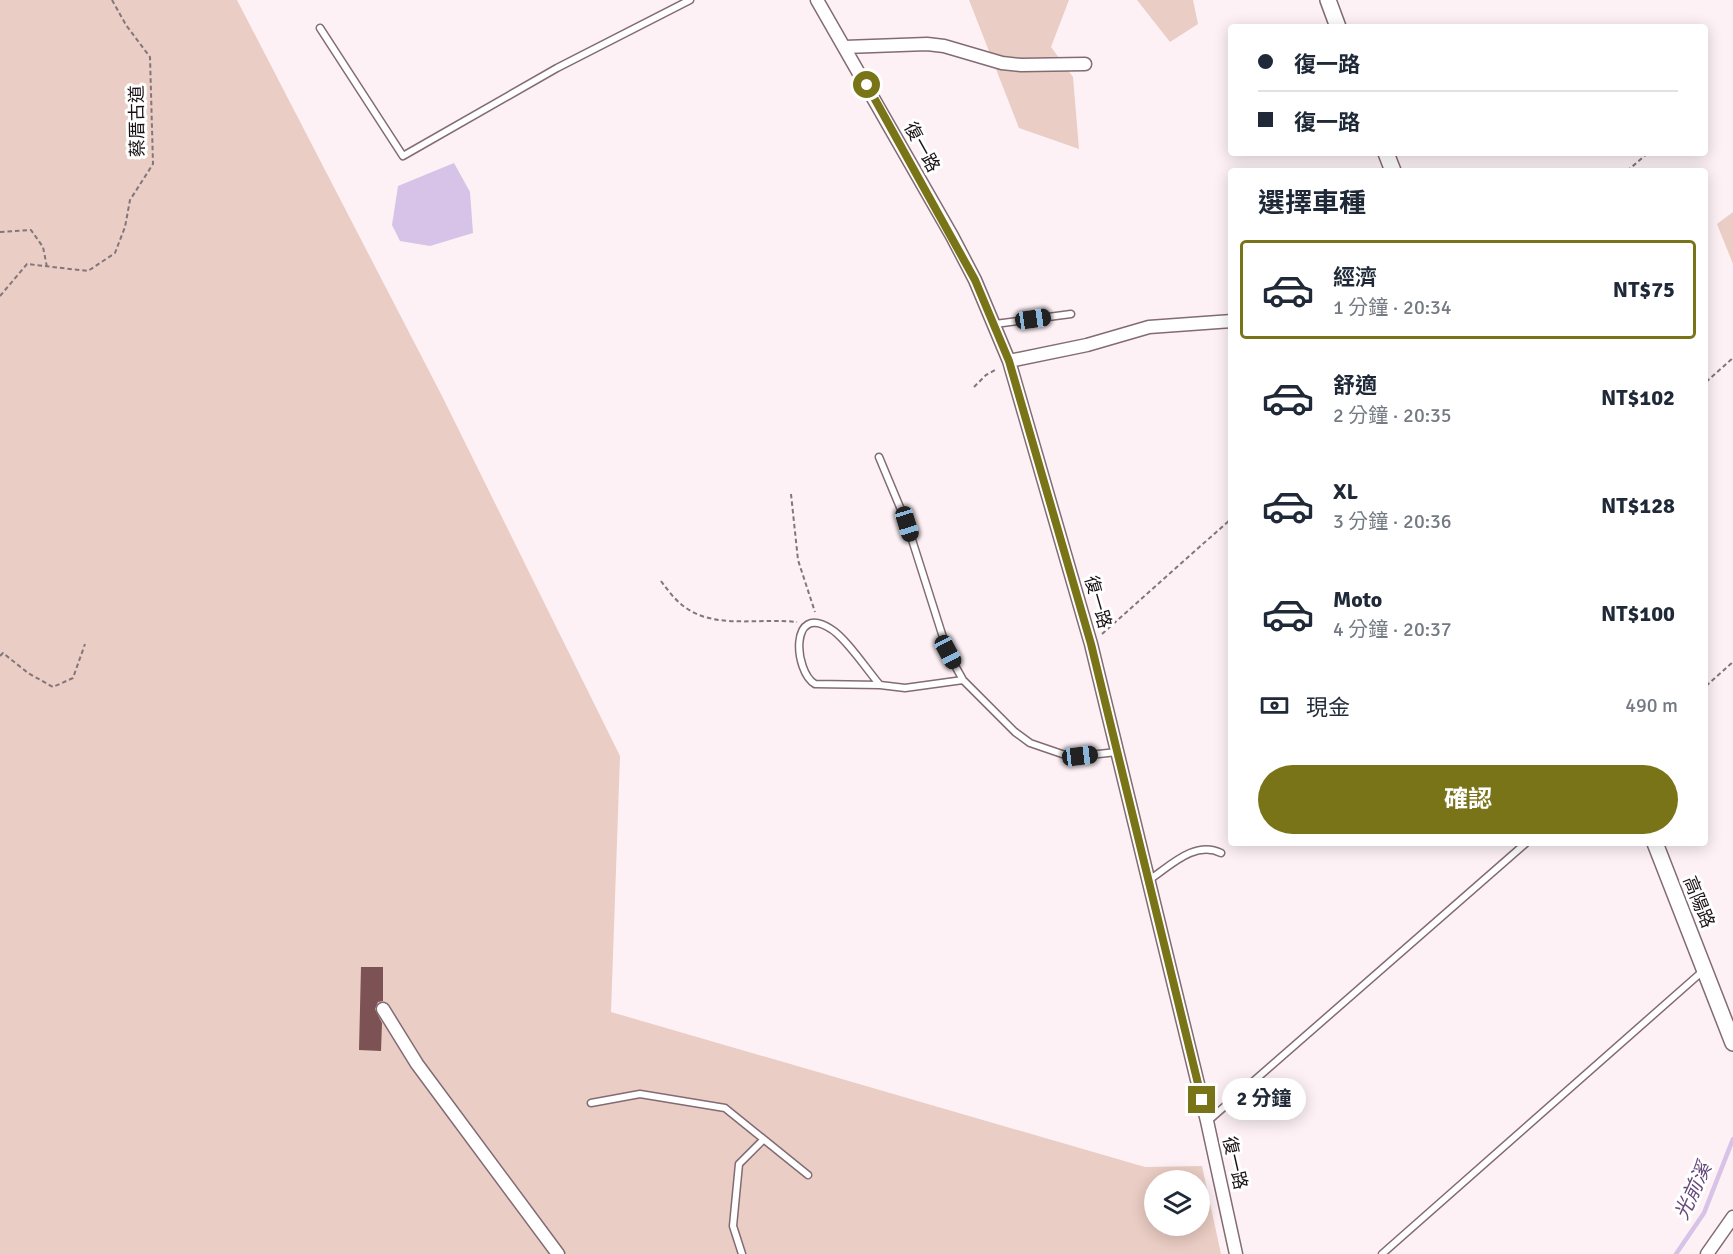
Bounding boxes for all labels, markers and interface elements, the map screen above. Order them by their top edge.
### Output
text: 復一路 [1294,51,1360,78]
route start [853,71,880,98]
street label: 蔡厝古道 [125,85,149,157]
text: 復一路 [1294,109,1360,136]
street label: 復一路 [899,118,945,176]
text: 選擇車種 [1258,187,1366,220]
icon: car [1261,263,1315,317]
text: 經濟 [1333,264,1377,291]
text: NT$75 [1613,276,1675,303]
text: 1 分鐘 · 20:34 [1333,295,1452,320]
car [1014,308,1052,330]
icon: car [1261,371,1315,425]
text: 舒適 [1333,372,1377,399]
text: NT$102 [1601,384,1675,411]
text: 2 分鐘 · 20:35 [1333,403,1452,428]
text: XL [1333,478,1358,505]
icon: car [1261,479,1315,533]
text: NT$128 [1601,492,1675,519]
car [893,504,921,544]
text: 3 分鐘 · 20:36 [1333,509,1452,534]
street label: 復一路 [1080,573,1116,631]
text: Moto [1333,586,1382,613]
icon: car [1261,587,1315,641]
text: NT$100 [1601,600,1675,627]
text: 4 分鐘 · 20:37 [1333,617,1452,642]
car [932,632,964,672]
icon: cash [1258,689,1291,722]
text: 490 m [1625,693,1678,718]
text: 現金 [1306,694,1350,721]
car [1061,745,1099,767]
button: 確認 [1258,765,1678,834]
street label: 高陽路 [1679,873,1719,931]
callout: 2 分鐘 [1223,1079,1307,1121]
route end [1188,1086,1215,1113]
text: 2 分鐘 [1236,1086,1292,1111]
street label: 復一路 [1218,1134,1252,1192]
water label: 光前溪 [1669,1156,1718,1223]
map controls [1144,1170,1210,1236]
button: layers [1144,1170,1210,1236]

